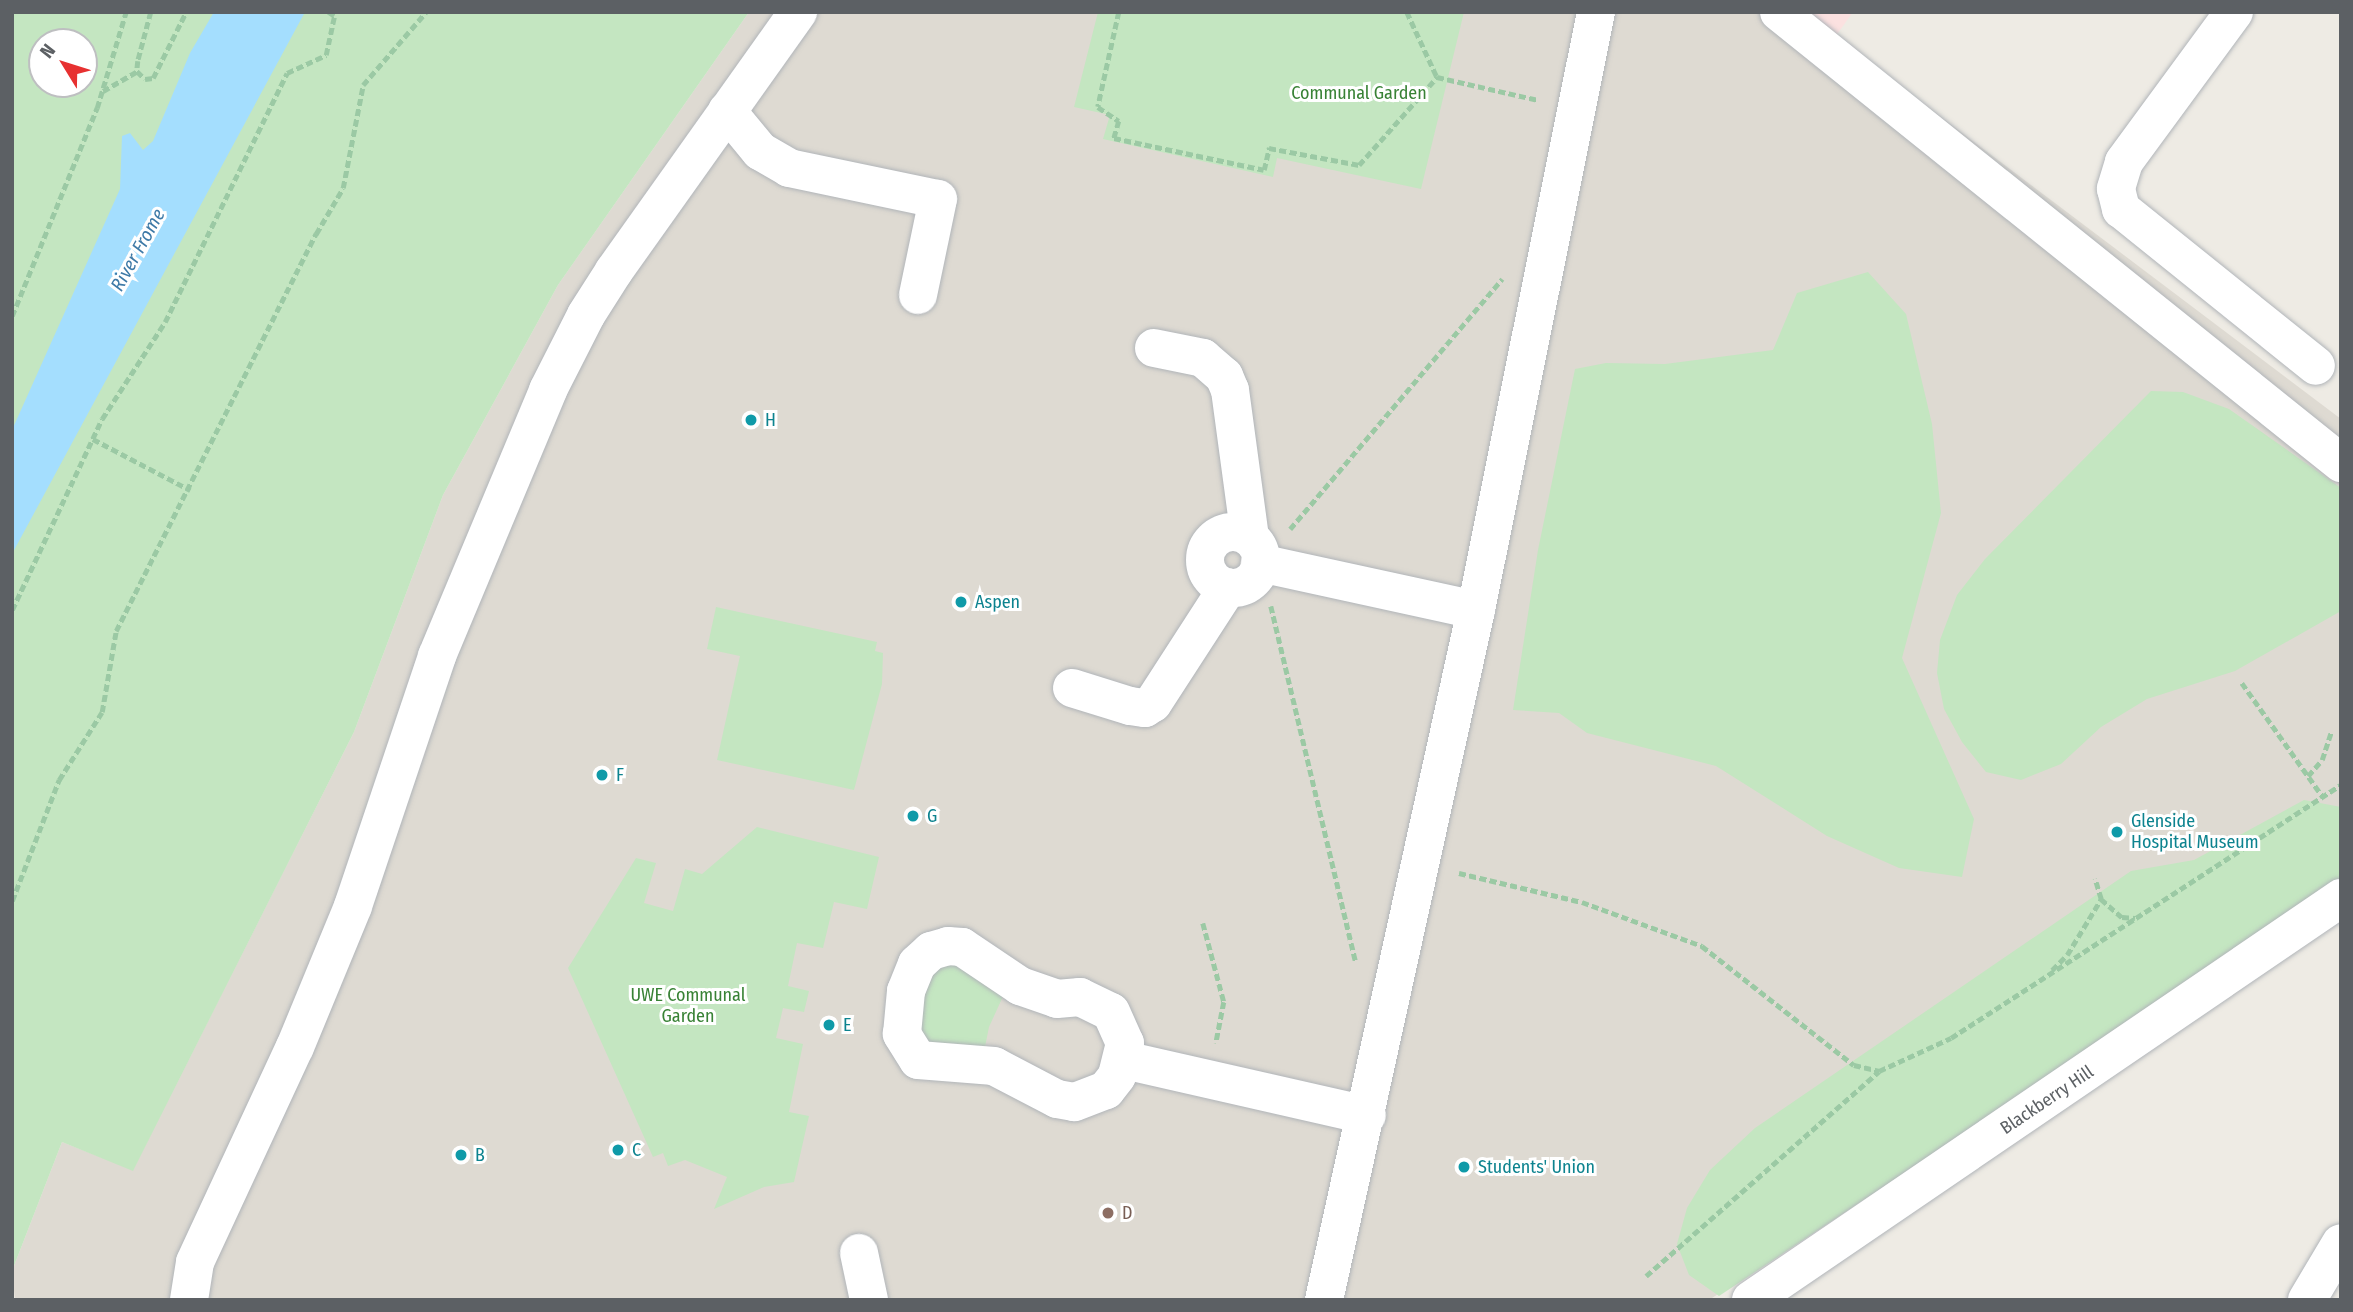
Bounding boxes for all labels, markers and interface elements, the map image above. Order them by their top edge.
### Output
north arrow [28,28,98,98]
text: N [35,39,60,63]
park label: Communal Garden [1291,82,1427,104]
water label: River Frome [106,205,170,295]
place label: H [765,409,776,431]
marker: H [743,412,759,428]
place label: Aspen [975,591,1020,613]
marker: Aspen [953,594,969,610]
place label: F [616,764,624,786]
marker: F [594,767,610,783]
place label: G [927,805,937,827]
marker: G [905,808,921,824]
place label: Glenside Hospital Museum [2131,811,2259,854]
marker: Glenside Hospital Museum [2109,824,2125,840]
park label: UWE Communal Garden [631,985,745,1028]
place label: E [843,1014,851,1036]
marker: E [821,1017,837,1033]
street label: Blackberry Hill [1996,1061,2098,1139]
place label: C [632,1139,641,1161]
marker: C [610,1142,626,1158]
place label: B [475,1144,485,1166]
marker: B [453,1147,469,1163]
place label: Students' Union [1478,1156,1595,1178]
marker: Students' Union [1456,1159,1472,1175]
place label: D [1122,1202,1132,1224]
marker: D [1100,1205,1116,1221]

